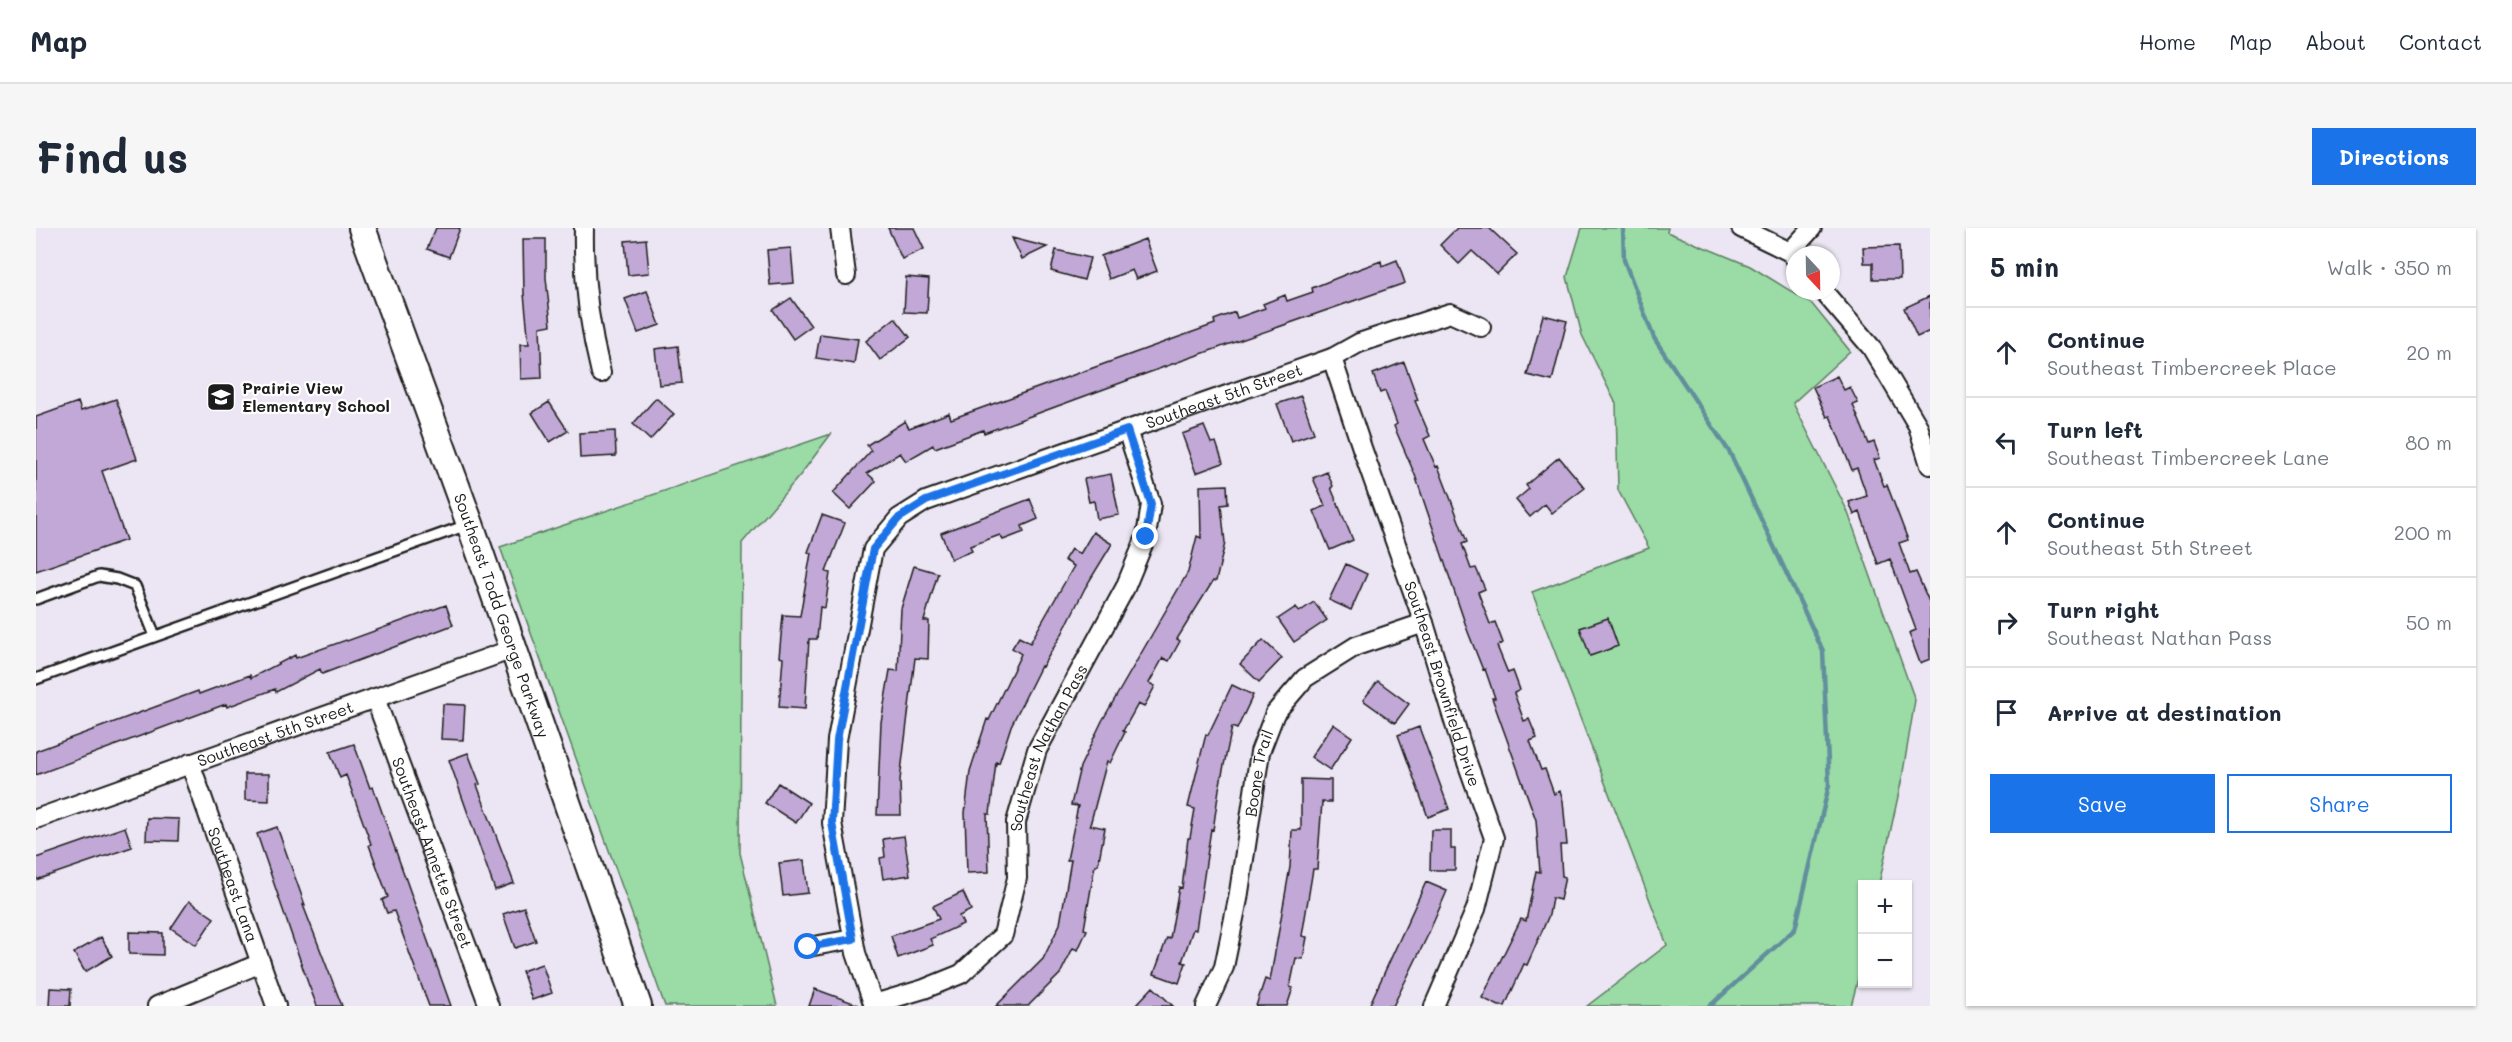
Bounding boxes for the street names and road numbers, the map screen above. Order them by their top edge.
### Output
street label: Southeast 5th Street [1143,358,1305,433]
street label: Southeast Todd George Parkway [450,490,555,740]
street label: Southeast Brownfield Drive [1400,578,1486,789]
street label: Southeast Nathan Pass [1005,660,1092,832]
street label: Southeast 5th Street [194,696,356,771]
street label: Boone Trail [1239,726,1278,818]
street label: Southeast Annette Street [388,754,478,951]
street label: Southeast Lana [204,824,264,945]

